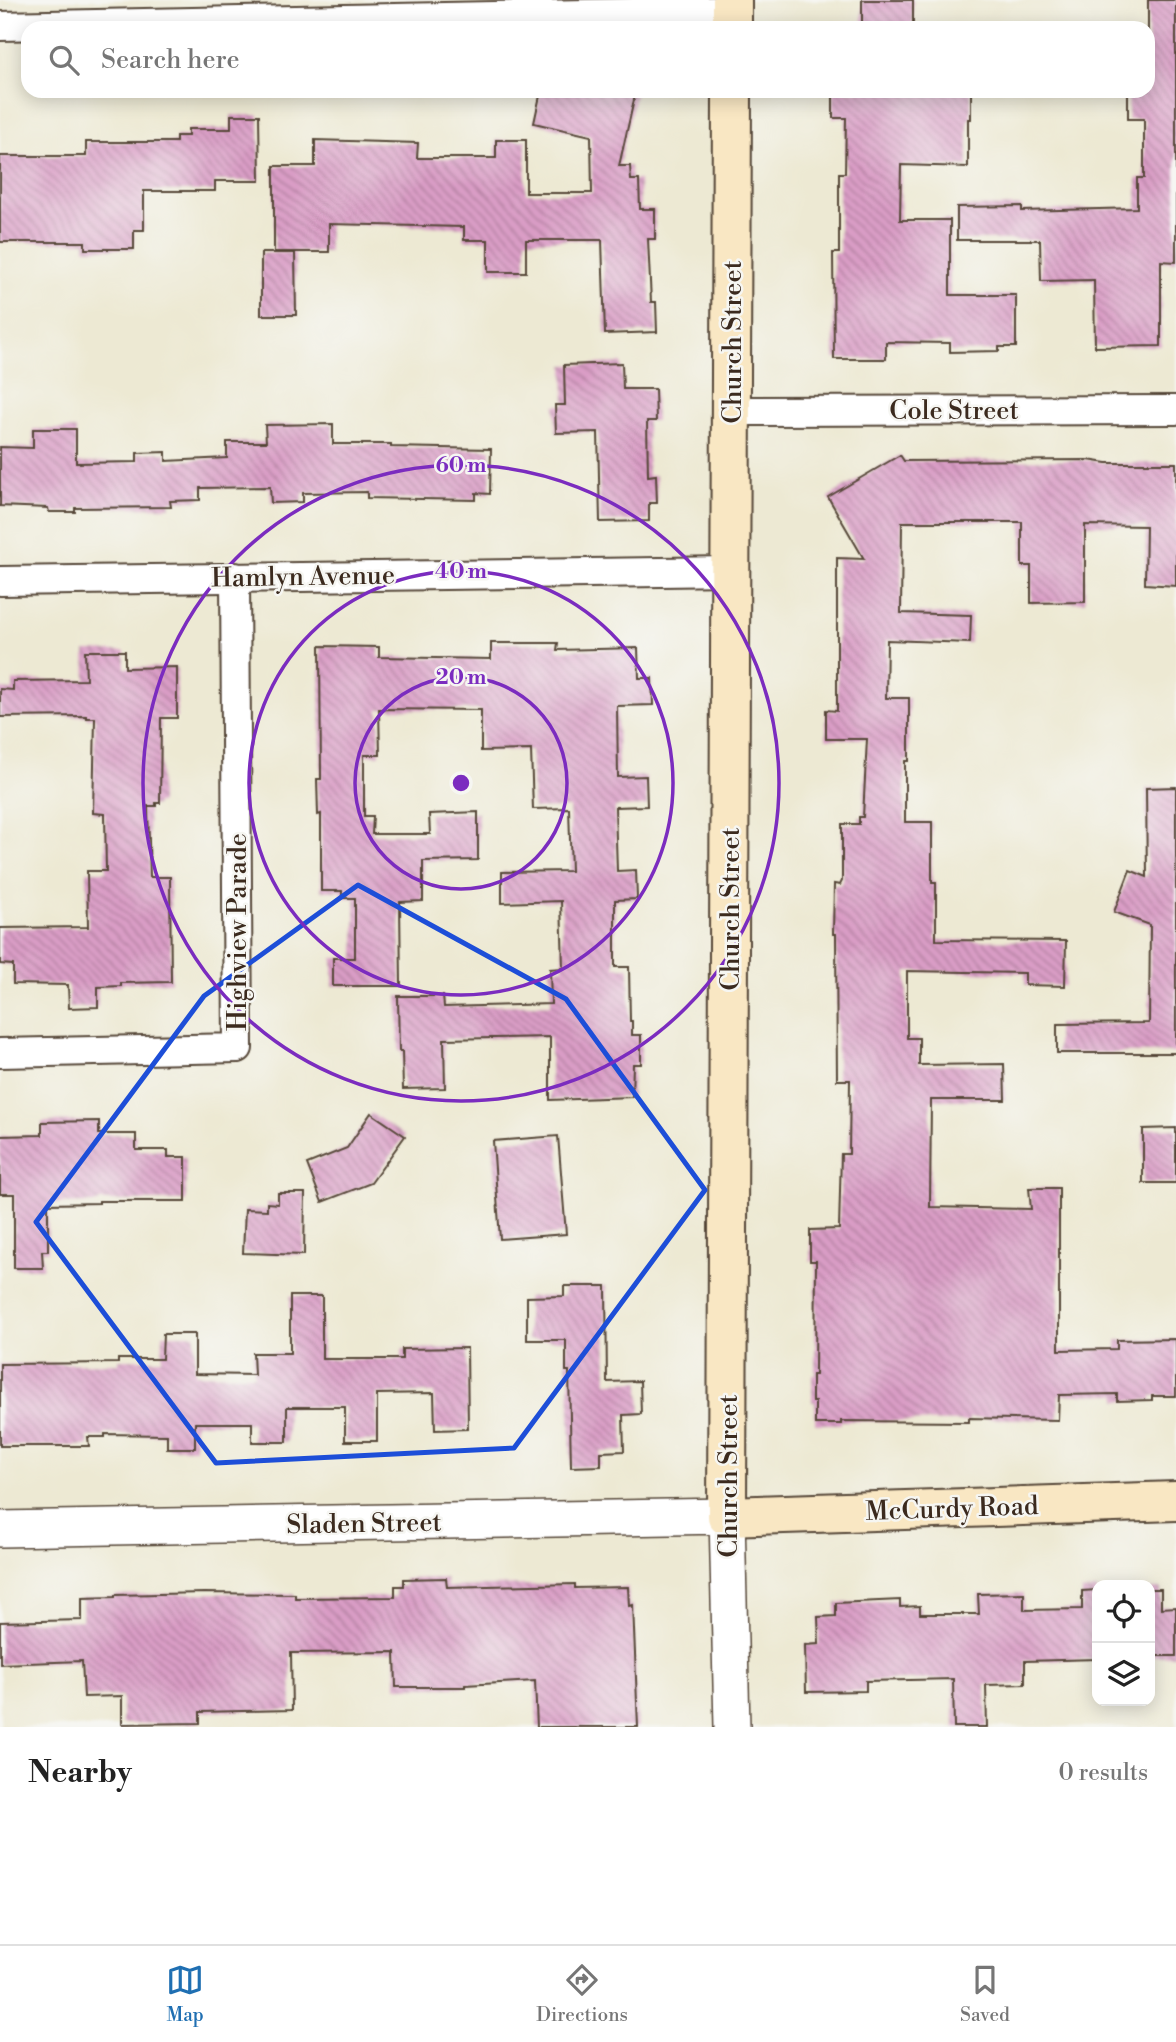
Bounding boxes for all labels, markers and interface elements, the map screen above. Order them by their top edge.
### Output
search box [21,21,1155,98]
icon: search [45,41,83,79]
text: Search here [101,44,240,76]
street label: Church Street [717,260,749,424]
street label: Cole Street [889,395,1019,427]
text: 60 m [436,453,486,479]
street label: Hamlyn Avenue [211,559,395,595]
text: 40 m [435,559,487,585]
text: 20 m [436,665,486,691]
centre of rings [449,771,473,795]
street label: Church Street [715,827,747,991]
street label: Highview Parade [222,833,254,1031]
street label: Church Street [713,1394,745,1558]
street label: McCurdy Road [865,1490,1039,1528]
street label: Sladen Street [286,1507,442,1541]
map controls [1092,1580,1155,1706]
button: locate [1092,1580,1155,1643]
button: layers [1092,1643,1155,1706]
text: Nearby [28,1754,132,1792]
text: 0 results [1058,1759,1148,1787]
tab: Map [166,1961,204,2027]
tab: Directions [536,1961,628,2027]
tab: Saved [960,1961,1010,2027]

